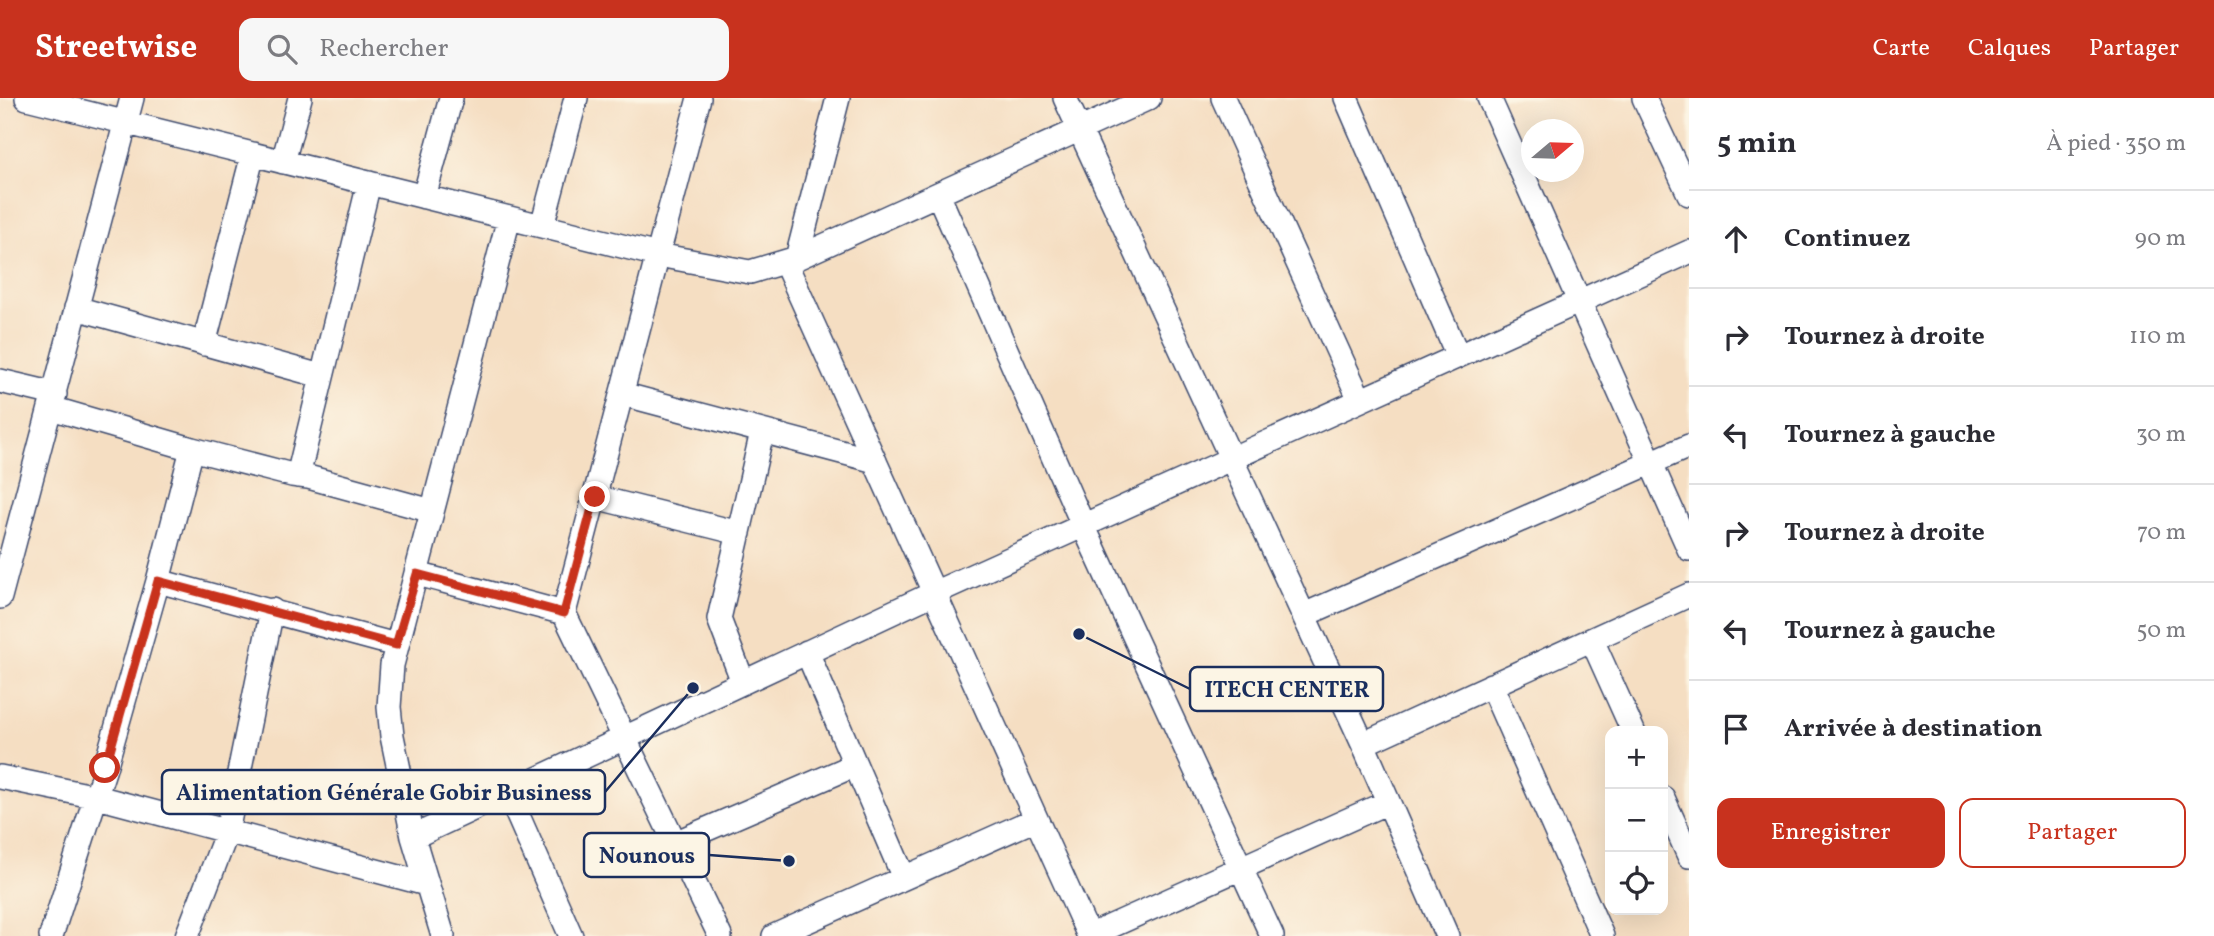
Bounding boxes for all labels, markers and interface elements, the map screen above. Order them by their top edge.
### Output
search box [239,18,729,81]
text: Streetwise [35,26,197,72]
icon: search [263,30,301,68]
text: Rechercher [319,31,448,67]
text: Carte [1873,32,1930,66]
text: Calques [1968,32,2051,66]
text: Partager [2089,32,2179,66]
north arrow [1521,119,1584,182]
text: 5 min [1717,123,1797,165]
text: À pied · 350 m [2046,128,2186,160]
icon: ahead [1717,220,1755,258]
text: Continuez [1784,221,1910,257]
text: 90 m [2135,223,2186,255]
icon: right [1717,318,1755,356]
text: Tournez à droite [1784,319,1985,355]
text: 110 m [2129,321,2186,353]
icon: left [1717,416,1755,454]
text: Tournez à gauche [1784,417,1996,453]
text: 30 m [2136,419,2186,451]
route end [579,481,610,512]
icon: right [1717,514,1755,552]
text: Tournez à droite [1784,515,1985,551]
text: 70 m [2137,517,2186,549]
icon: left [1717,612,1755,650]
text: Tournez à gauche [1784,613,1996,649]
text: 50 m [2137,615,2186,647]
callout: ITECH CENTER [1190,667,1383,711]
text: ITECH CENTER [1204,675,1370,707]
icon: arrive [1717,710,1755,748]
text: Arrivée à destination [1784,711,2043,747]
map controls [1605,726,1668,915]
button: + [1605,726,1668,789]
route start [89,752,120,783]
callout: Alimentation Générale Gobir Business [162,770,605,814]
text: Alimentation Générale Gobir Business [176,778,592,810]
button: − [1605,789,1668,852]
button: Enregistrer [1717,798,1945,868]
button: Partager [1959,798,2186,868]
callout: Nounous [584,833,709,877]
text: Nounous [599,841,695,873]
button: locate [1605,852,1668,915]

